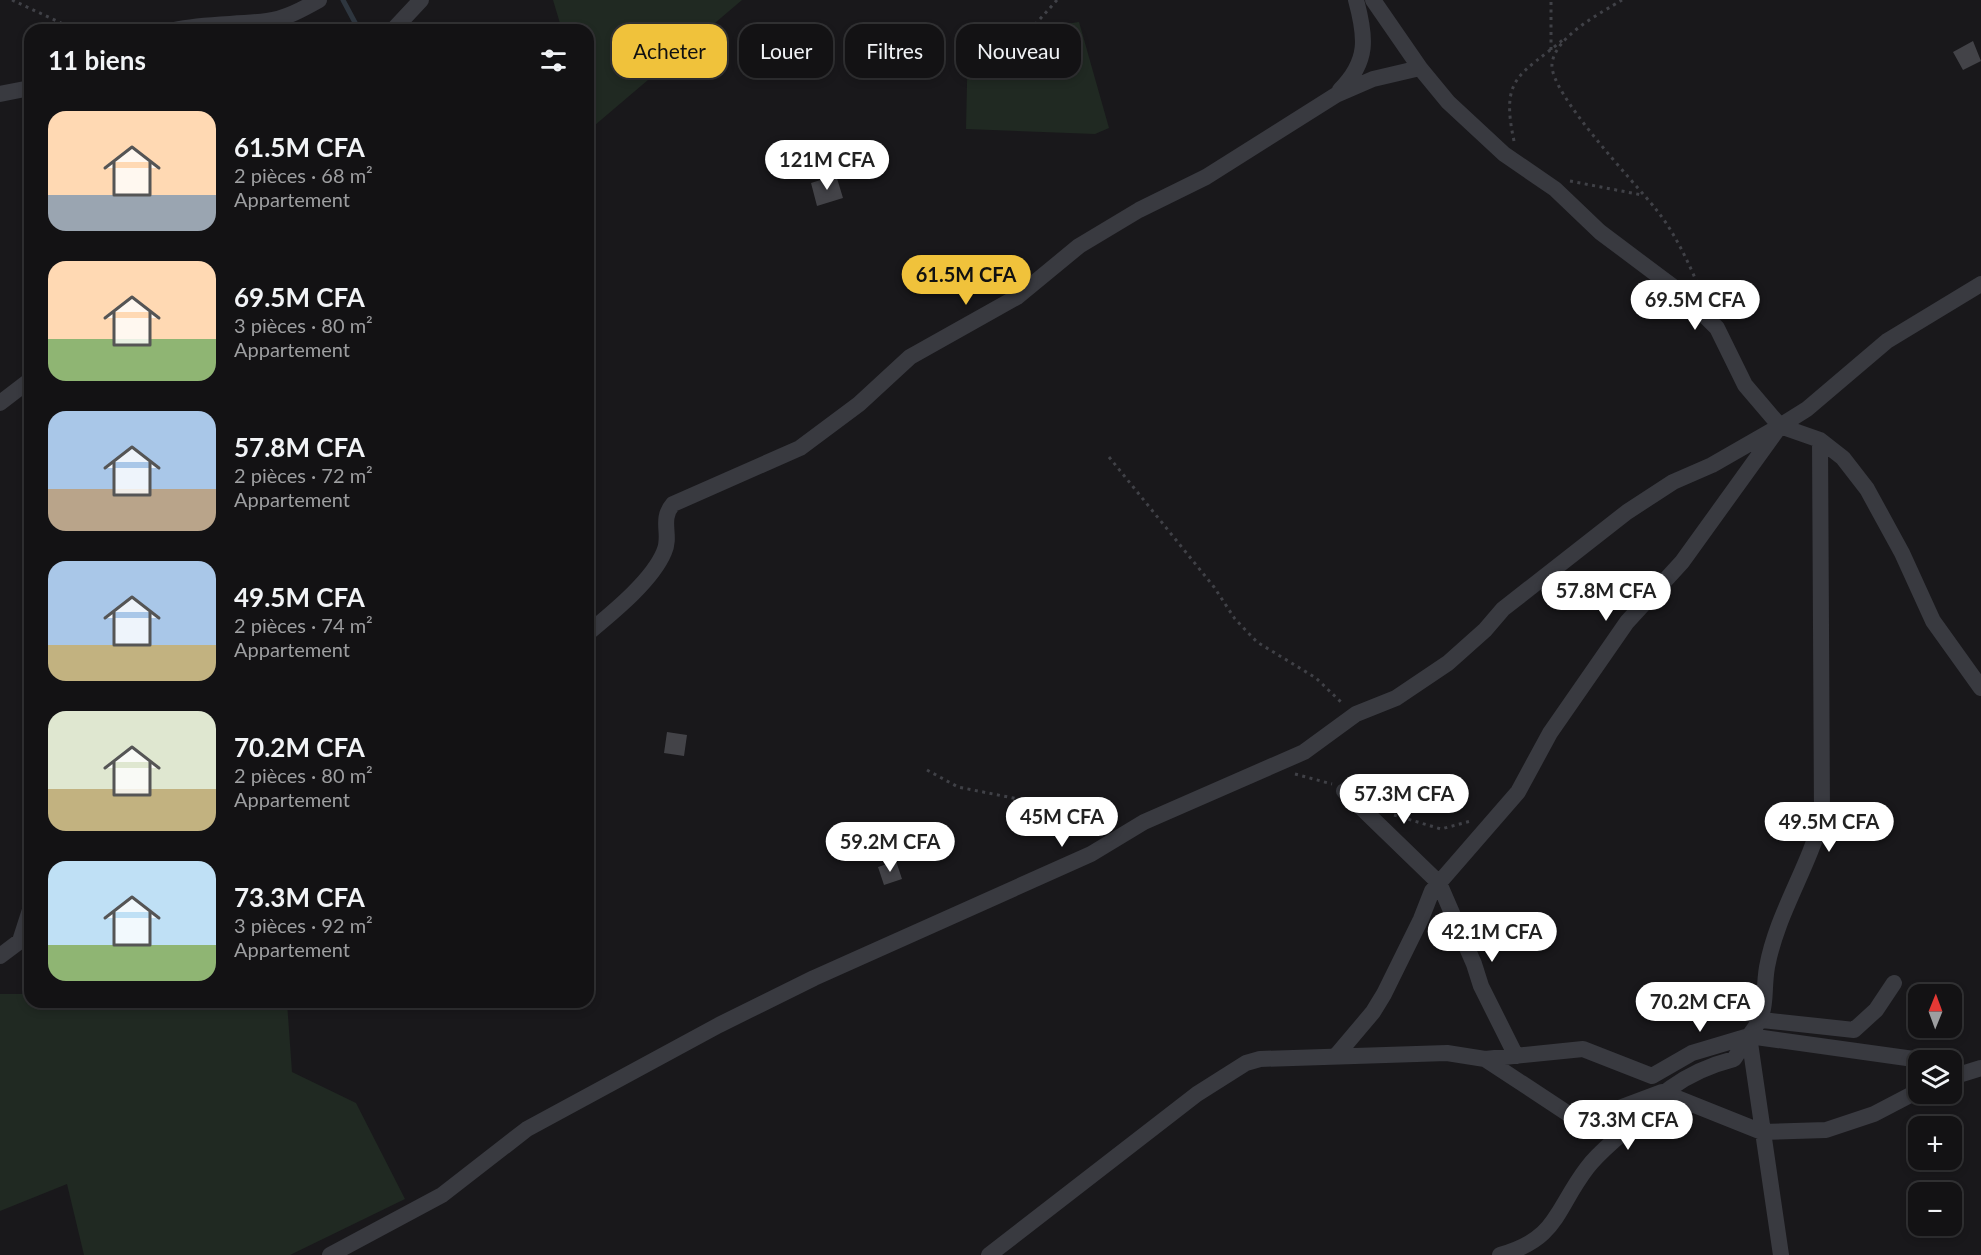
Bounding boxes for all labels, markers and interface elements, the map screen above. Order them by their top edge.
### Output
chip: Acheter [612,24,727,78]
chip: Louer [739,24,833,78]
chip: Filtres [845,24,944,78]
chip: Nouveau [956,24,1081,78]
text: 11 biens [48,44,146,76]
icon: filters [537,44,570,77]
text: 61.5M CFA [234,131,365,163]
icon: home [96,135,168,207]
pin: 121M CFA [765,140,889,191]
text: 121M CFA [779,147,875,171]
text: 2 pièces · 68 m² [234,163,373,187]
text: Appartement [234,187,350,211]
pin: 61.5M CFA [897,255,1035,306]
text: 61.5M CFA [916,262,1016,286]
pin: 69.5M CFA [1626,280,1764,331]
text: 69.5M CFA [234,281,365,313]
icon: home [96,285,168,357]
text: 69.5M CFA [1645,287,1745,311]
text: 3 pièces · 80 m² [234,313,373,337]
text: Appartement [234,337,350,361]
text: 57.8M CFA [234,431,365,463]
icon: home [96,435,168,507]
text: 2 pièces · 72 m² [234,463,373,487]
text: Appartement [234,487,350,511]
pin: 57.8M CFA [1537,571,1675,622]
text: 57.8M CFA [1556,578,1656,602]
text: 49.5M CFA [234,581,365,613]
icon: home [96,585,168,657]
text: 2 pièces · 74 m² [234,613,373,637]
text: Appartement [234,637,350,661]
text: 70.2M CFA [234,731,365,763]
icon: home [96,735,168,807]
text: 2 pièces · 80 m² [234,763,373,787]
pin: 57.3M CFA [1335,774,1473,825]
text: 57.3M CFA [1354,781,1454,805]
text: Appartement [234,787,350,811]
pin: 45M CFA [1007,797,1117,848]
pin: 49.5M CFA [1760,802,1898,853]
text: 45M CFA [1020,804,1104,828]
text: 49.5M CFA [1779,809,1879,833]
pin: 59.2M CFA [821,822,959,873]
text: 59.2M CFA [840,829,940,853]
text: 73.3M CFA [234,881,365,913]
icon: home [96,885,168,957]
pin: 42.1M CFA [1423,912,1561,963]
text: 3 pièces · 92 m² [234,913,373,937]
text: 42.1M CFA [1442,919,1542,943]
text: Appartement [234,937,350,961]
pin: 70.2M CFA [1631,982,1769,1033]
north arrow [1908,984,1962,1038]
map controls [1908,984,1962,1236]
text: 70.2M CFA [1650,989,1750,1013]
button: layers [1908,1050,1962,1104]
pin: 73.3M CFA [1559,1100,1697,1151]
text: 73.3M CFA [1578,1107,1678,1131]
button: + [1908,1116,1962,1170]
button: − [1908,1182,1962,1236]

